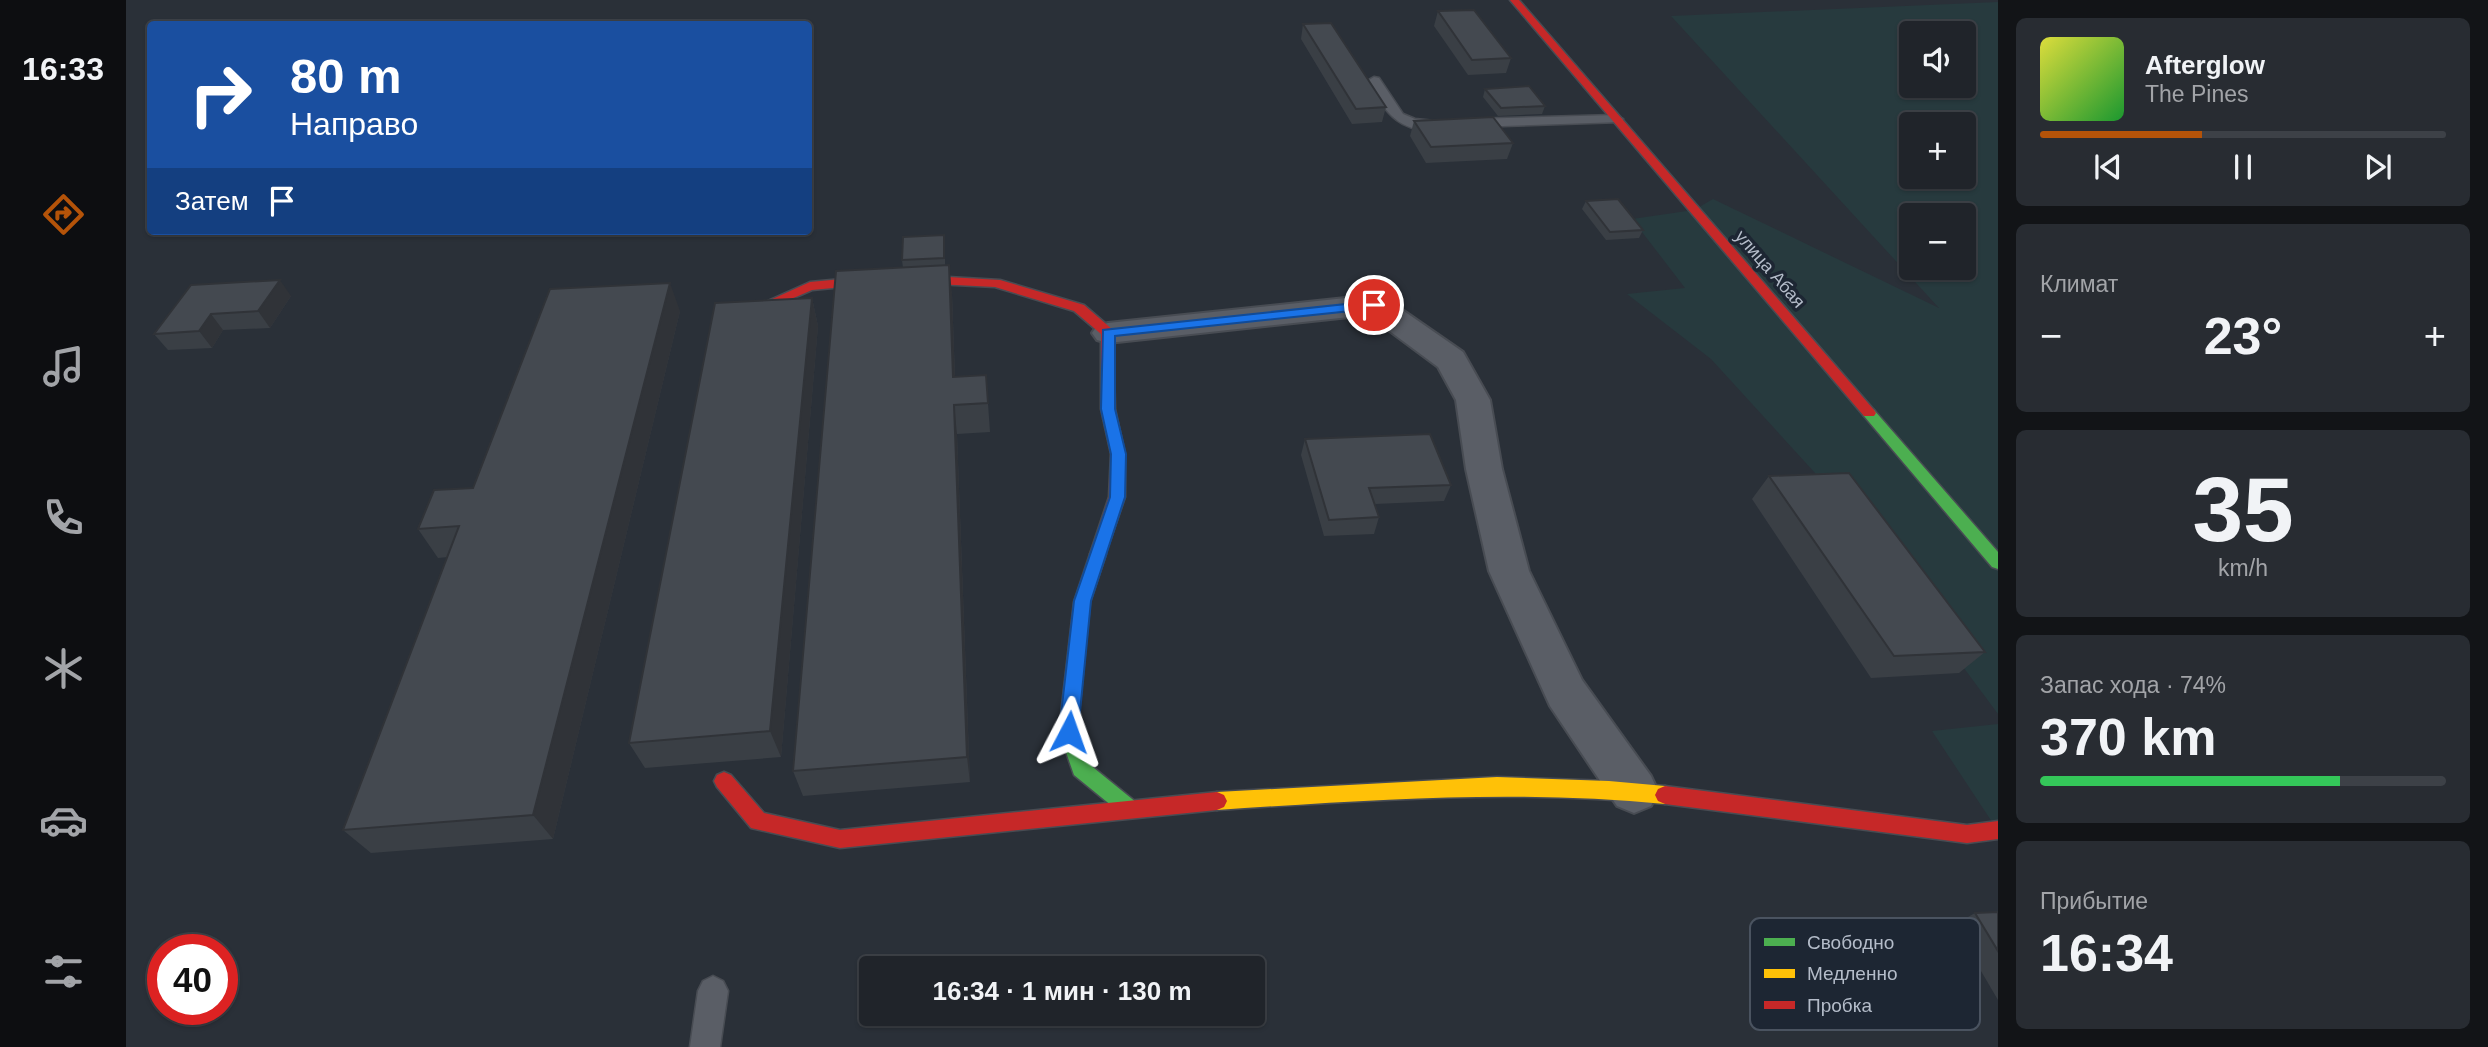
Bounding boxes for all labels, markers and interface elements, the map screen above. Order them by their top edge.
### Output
map controls [1899,21,1976,280]
button: sound [1899,21,1976,98]
icon: right [175,49,266,140]
text: 80 m [290,49,402,103]
text: Afterglow [2145,50,2265,80]
text: 16:33 [22,51,104,87]
text: The Pines [2145,81,2249,107]
text: Направо [290,106,418,142]
button: + [1899,112,1976,189]
icon: previous [2089,148,2127,186]
icon: pause [2224,148,2262,186]
icon: next [2359,148,2397,186]
icon: arrive [263,182,301,220]
text: Затем [175,186,249,216]
icon: directions [39,190,88,239]
button: − [1899,203,1976,280]
street label: улица Абая [1731,226,1809,312]
text: Климат [2040,271,2118,297]
pin [1344,275,1404,335]
icon: arrive [1355,286,1393,324]
text: 23° [2204,307,2282,365]
text: − [2040,315,2062,357]
text: + [2424,315,2446,357]
icon: music [39,342,88,391]
text: 35 [2192,459,2294,560]
icon: phone [39,493,88,542]
text: km/h [2218,555,2268,581]
icon: climate [39,644,88,693]
text: Запас хода · 74% [2040,672,2226,698]
position arrow [1032,695,1106,769]
text: 370 km [2040,708,2216,766]
icon: car [39,796,88,845]
text: Прибытие [2040,888,2148,914]
legend [1750,918,1980,1030]
text: 16:34 [2040,924,2173,982]
text: Свободно [1807,932,1894,953]
speed limit sign: 40 [147,934,238,1025]
icon: filters [39,947,88,996]
text: Медленно [1807,963,1897,984]
text: 16:34 · 1 мин · 130 m [932,976,1192,1006]
text: Пробка [1807,995,1872,1016]

